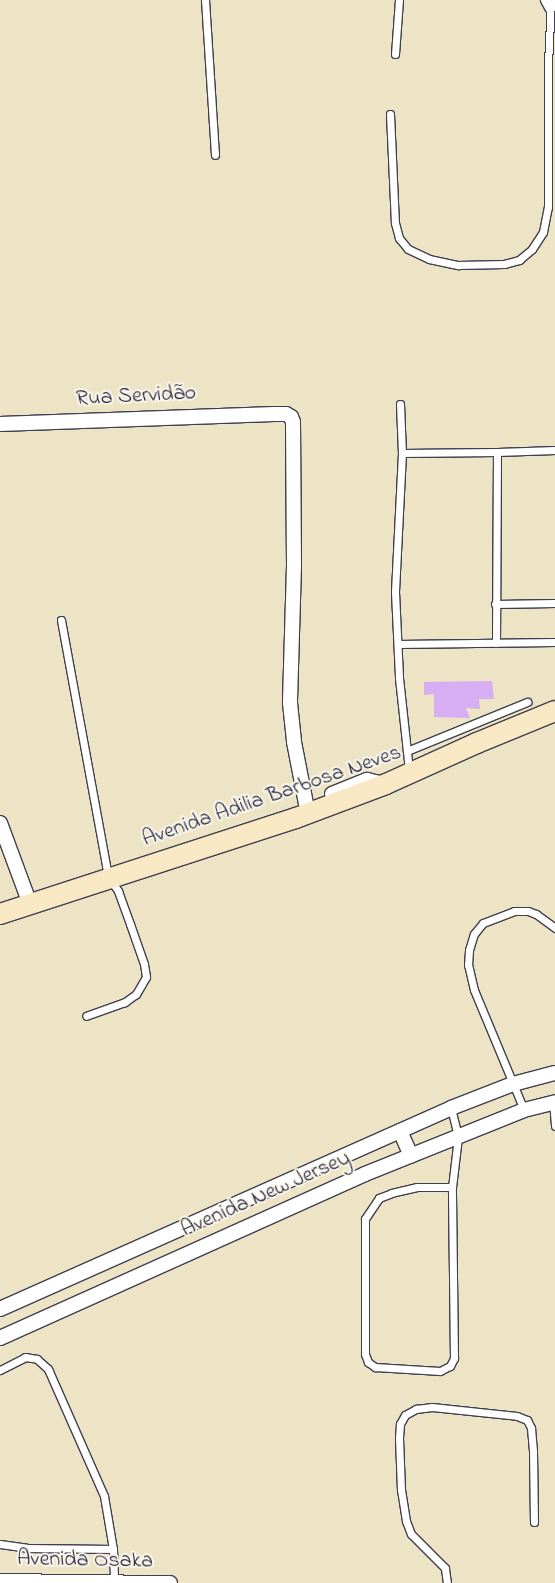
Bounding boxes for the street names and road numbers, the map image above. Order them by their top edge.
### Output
street label: Rua Servidão [75,381,197,413]
street label: Avenida Adilia Barbosa Neves [139,740,405,854]
street label: Avenida New Jersey [177,1146,355,1244]
street label: Avenida Osaka [17,1547,153,1575]

